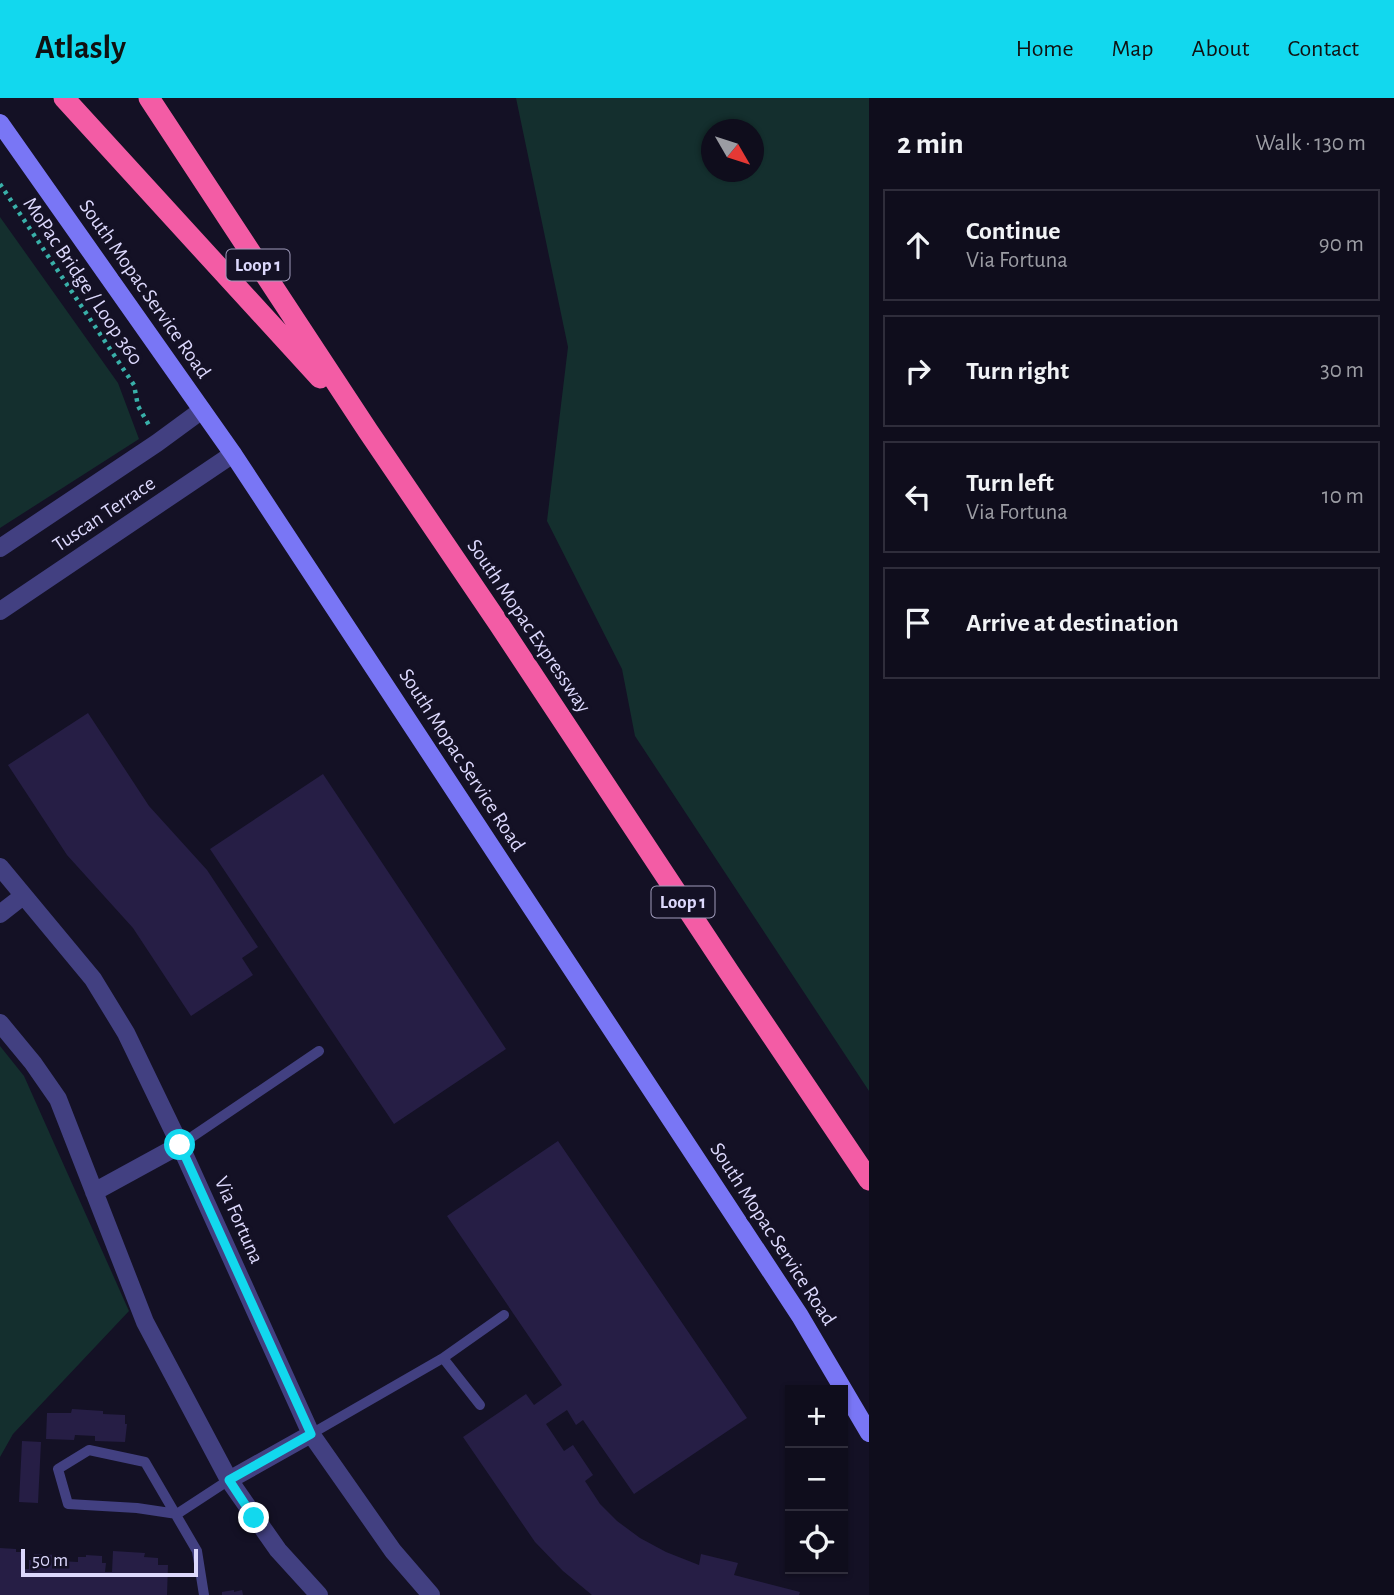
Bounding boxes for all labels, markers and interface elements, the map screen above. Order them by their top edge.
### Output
text: Atlasly [35,32,126,65]
text: Home [1016,37,1074,61]
text: Map [1112,37,1154,61]
text: About [1192,37,1249,61]
text: Contact [1287,37,1359,61]
north arrow [701,119,764,182]
text: 2 min [897,129,964,159]
text: Walk · 130 m [1255,132,1366,155]
street label: MoPac Bridge / Loop 360 [19,193,147,369]
street label: South Mopac Service Road [75,196,215,382]
text: Continue [966,218,1061,244]
icon: ahead [899,226,937,264]
text: 90 m [1319,233,1364,256]
text: Via Fortuna [966,249,1068,272]
road number: Loop 1 [226,250,290,280]
icon: right [899,352,937,390]
text: Turn right [966,358,1069,384]
text: 30 m [1320,359,1364,382]
text: Turn left [966,470,1054,496]
street label: Tuscan Terrace [49,472,159,556]
icon: left [899,478,937,516]
text: 10 m [1322,485,1364,508]
text: Via Fortuna [966,501,1068,524]
street label: South Mopac Expressway [463,536,595,716]
icon: arrive [899,604,937,642]
text: Arrive at destination [966,610,1179,636]
street label: South Mopac Service Road [395,665,529,855]
road number: Loop 1 [652,887,714,918]
route start [164,1129,195,1160]
street label: South Mopac Service Road [706,1139,840,1329]
street label: Via Fortuna [210,1173,268,1267]
map controls [785,1385,848,1574]
button: + [785,1385,848,1448]
button: − [785,1448,848,1511]
route end [238,1502,269,1533]
button: locate [785,1511,848,1574]
scale bar [21,1546,198,1578]
text: 50 m [32,1551,68,1570]

